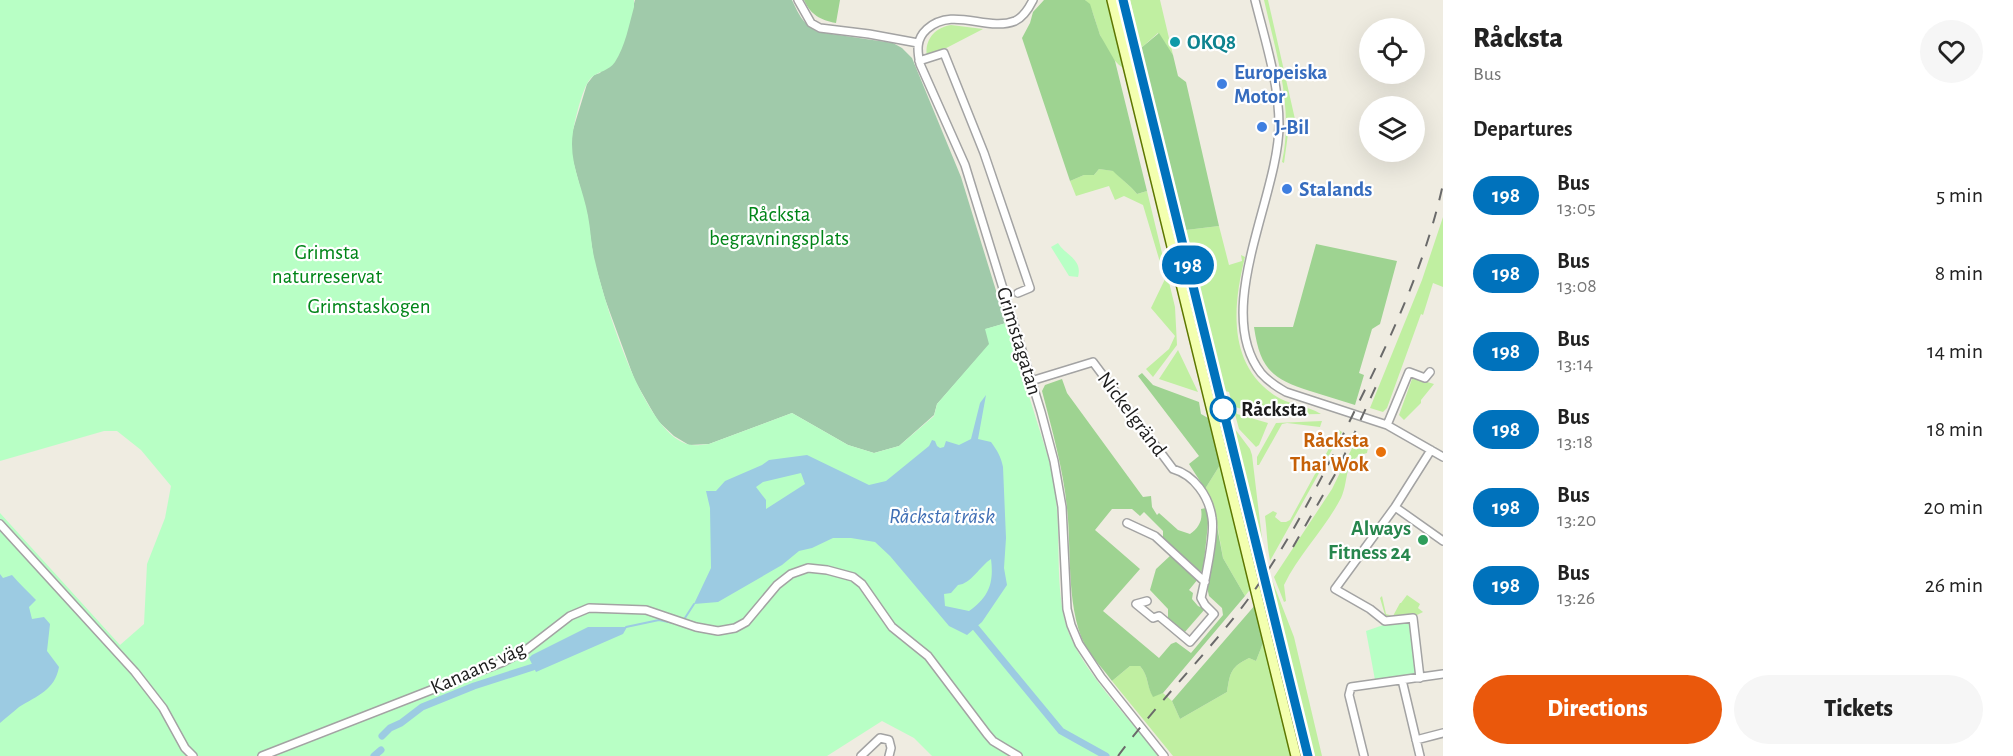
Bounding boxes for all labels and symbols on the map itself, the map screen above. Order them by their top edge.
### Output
place label: OKQ8 [1187,32,1236,54]
marker: OKQ8 [1168,35,1182,49]
place label: Europeiska Motor [1234,62,1327,107]
marker: Europeiska Motor [1215,77,1229,91]
place label: J-Bil [1274,117,1309,138]
marker: J-Bil [1255,120,1269,134]
place label: Stalands [1299,179,1372,200]
marker: Stalands [1280,182,1294,196]
park label: Råcksta begravningsplats [709,204,849,249]
park label: Grimsta naturreservat [272,242,382,287]
line badge: 198 [1154,246,1222,284]
street label: Grimstagatan [993,285,1045,397]
park label: Grimstaskogen [307,296,431,317]
street label: Nickelgränd [1094,368,1170,460]
marker: Råcksta [1210,396,1236,422]
place label: Råcksta [1241,399,1307,420]
place label: Råcksta Thai Wok [1290,430,1370,475]
marker: Råcksta Thai Wok [1374,445,1388,459]
water label: Råcksta träsk [889,505,995,527]
place label: Always Fitness 24 [1328,518,1411,563]
marker: Always Fitness 24 [1416,533,1430,547]
street label: Kanaans väg [427,637,529,698]

